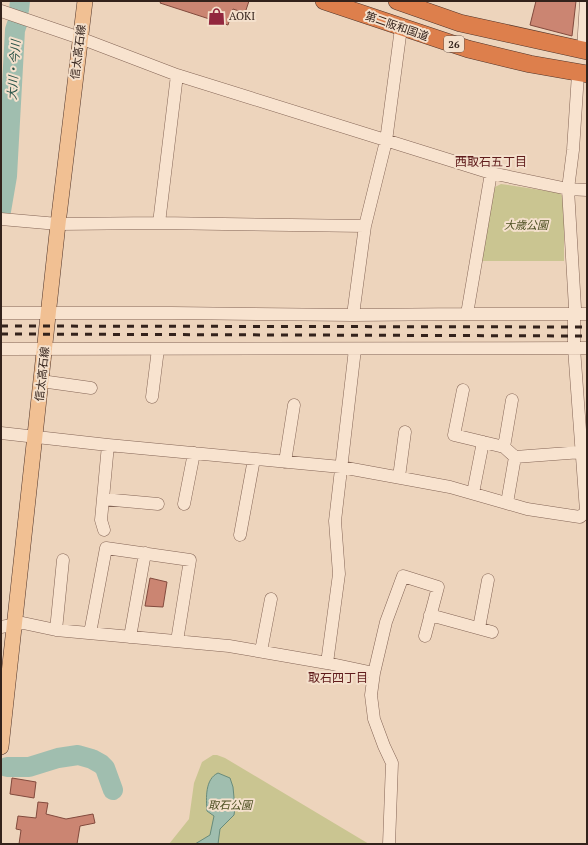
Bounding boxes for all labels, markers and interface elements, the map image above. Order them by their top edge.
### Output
shop icon: AOKI [206,6,226,26]
place label: AOKI [229,9,255,23]
street label: 第二阪和国道 [364,9,430,43]
street label: 信太高石線 [68,24,88,80]
road number: 26 [444,36,464,52]
water label: 大川・今川 [4,38,23,100]
district label: 西取石五丁目 [455,154,527,169]
park label: 大歳公園 [504,218,550,232]
street label: 信太高石線 [32,346,52,402]
district label: 取石四丁目 [308,670,368,685]
park label: 取石公園 [208,798,254,812]

